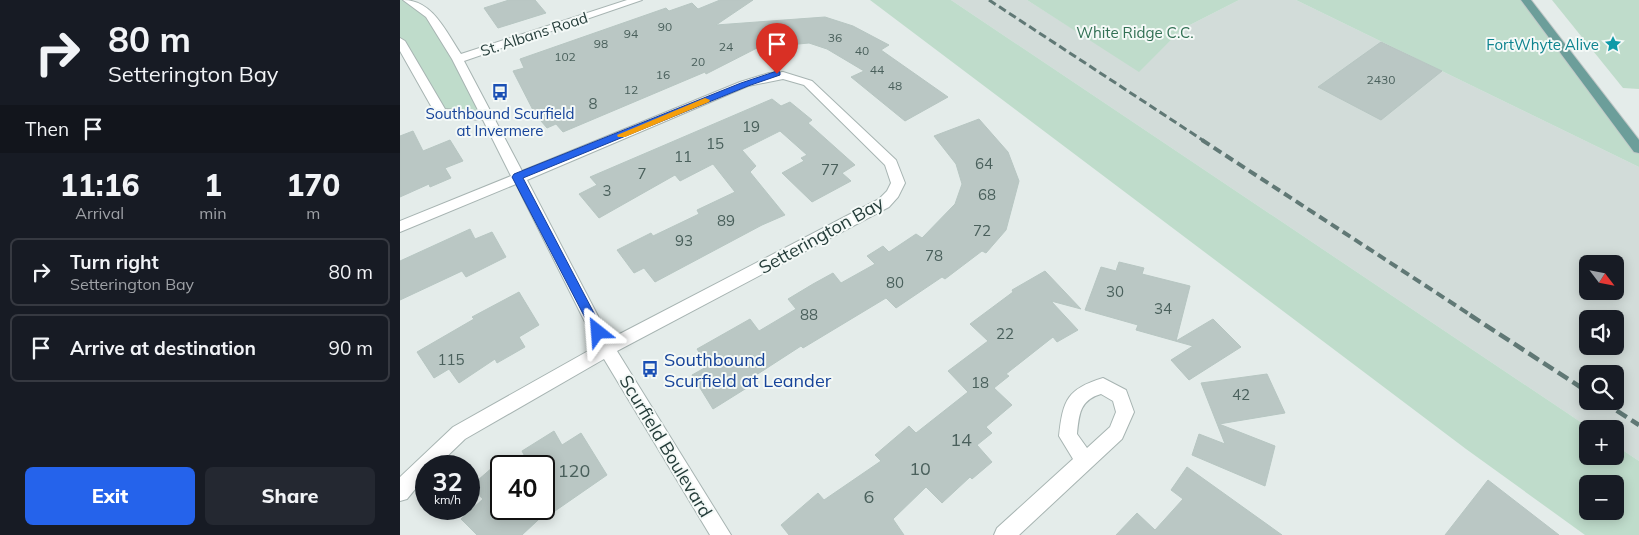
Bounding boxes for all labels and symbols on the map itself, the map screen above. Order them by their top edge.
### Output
street label: St. Albans Road [478,8,590,60]
house number: 90 [658,19,672,34]
pin [756,23,798,74]
park label: White Ridge C.C. [1076,23,1194,42]
house number: 94 [624,26,638,41]
house number: 36 [828,30,842,45]
place icon: FortWhyte Alive [1603,34,1623,54]
place label: FortWhyte Alive [1486,35,1599,54]
house number: 98 [594,36,608,51]
house number: 24 [719,39,733,54]
house number: 40 [855,43,869,58]
house number: 102 [554,49,576,64]
house number: 20 [691,54,705,69]
house number: 44 [870,62,884,77]
house number: 16 [656,67,670,82]
house number: 2430 [1367,72,1395,87]
house number: 48 [888,78,902,93]
bus stop icon: Southbound Scurfield at Invermere [490,82,510,102]
house number: 12 [624,82,638,97]
house number: 8 [588,94,598,113]
place label: Southbound Scurfield at Invermere [425,104,575,140]
house number: 19 [742,117,760,136]
house number: 15 [706,134,724,153]
house number: 11 [674,147,692,166]
house number: 64 [975,154,993,173]
house number: 77 [821,160,839,179]
house number: 7 [637,164,647,183]
house number: 3 [602,181,612,200]
house number: 68 [978,185,996,204]
street label: Setterington Bay [754,191,888,279]
house number: 89 [717,211,735,230]
house number: 72 [973,221,991,240]
house number: 93 [675,231,693,250]
house number: 78 [925,246,943,265]
north arrow [1579,255,1624,300]
house number: 80 [886,273,904,292]
house number: 30 [1106,282,1124,301]
house number: 34 [1154,299,1172,318]
position arrow [571,305,623,357]
house number: 88 [800,305,818,324]
house number: 22 [996,324,1014,343]
place label: Southbound Scurfield at Leander [664,348,832,392]
house number: 115 [437,350,465,369]
bus stop icon: Southbound Scurfield at Leander [640,359,660,379]
street label: Scurfield Boulevard [615,371,717,521]
house number: 18 [971,373,989,392]
house number: 42 [1232,385,1250,404]
house number: 14 [950,428,972,451]
speed limit sign: 40 [490,455,555,520]
house number: 10 [909,457,931,480]
house number: 120 [558,459,590,482]
house number: 6 [864,485,874,508]

